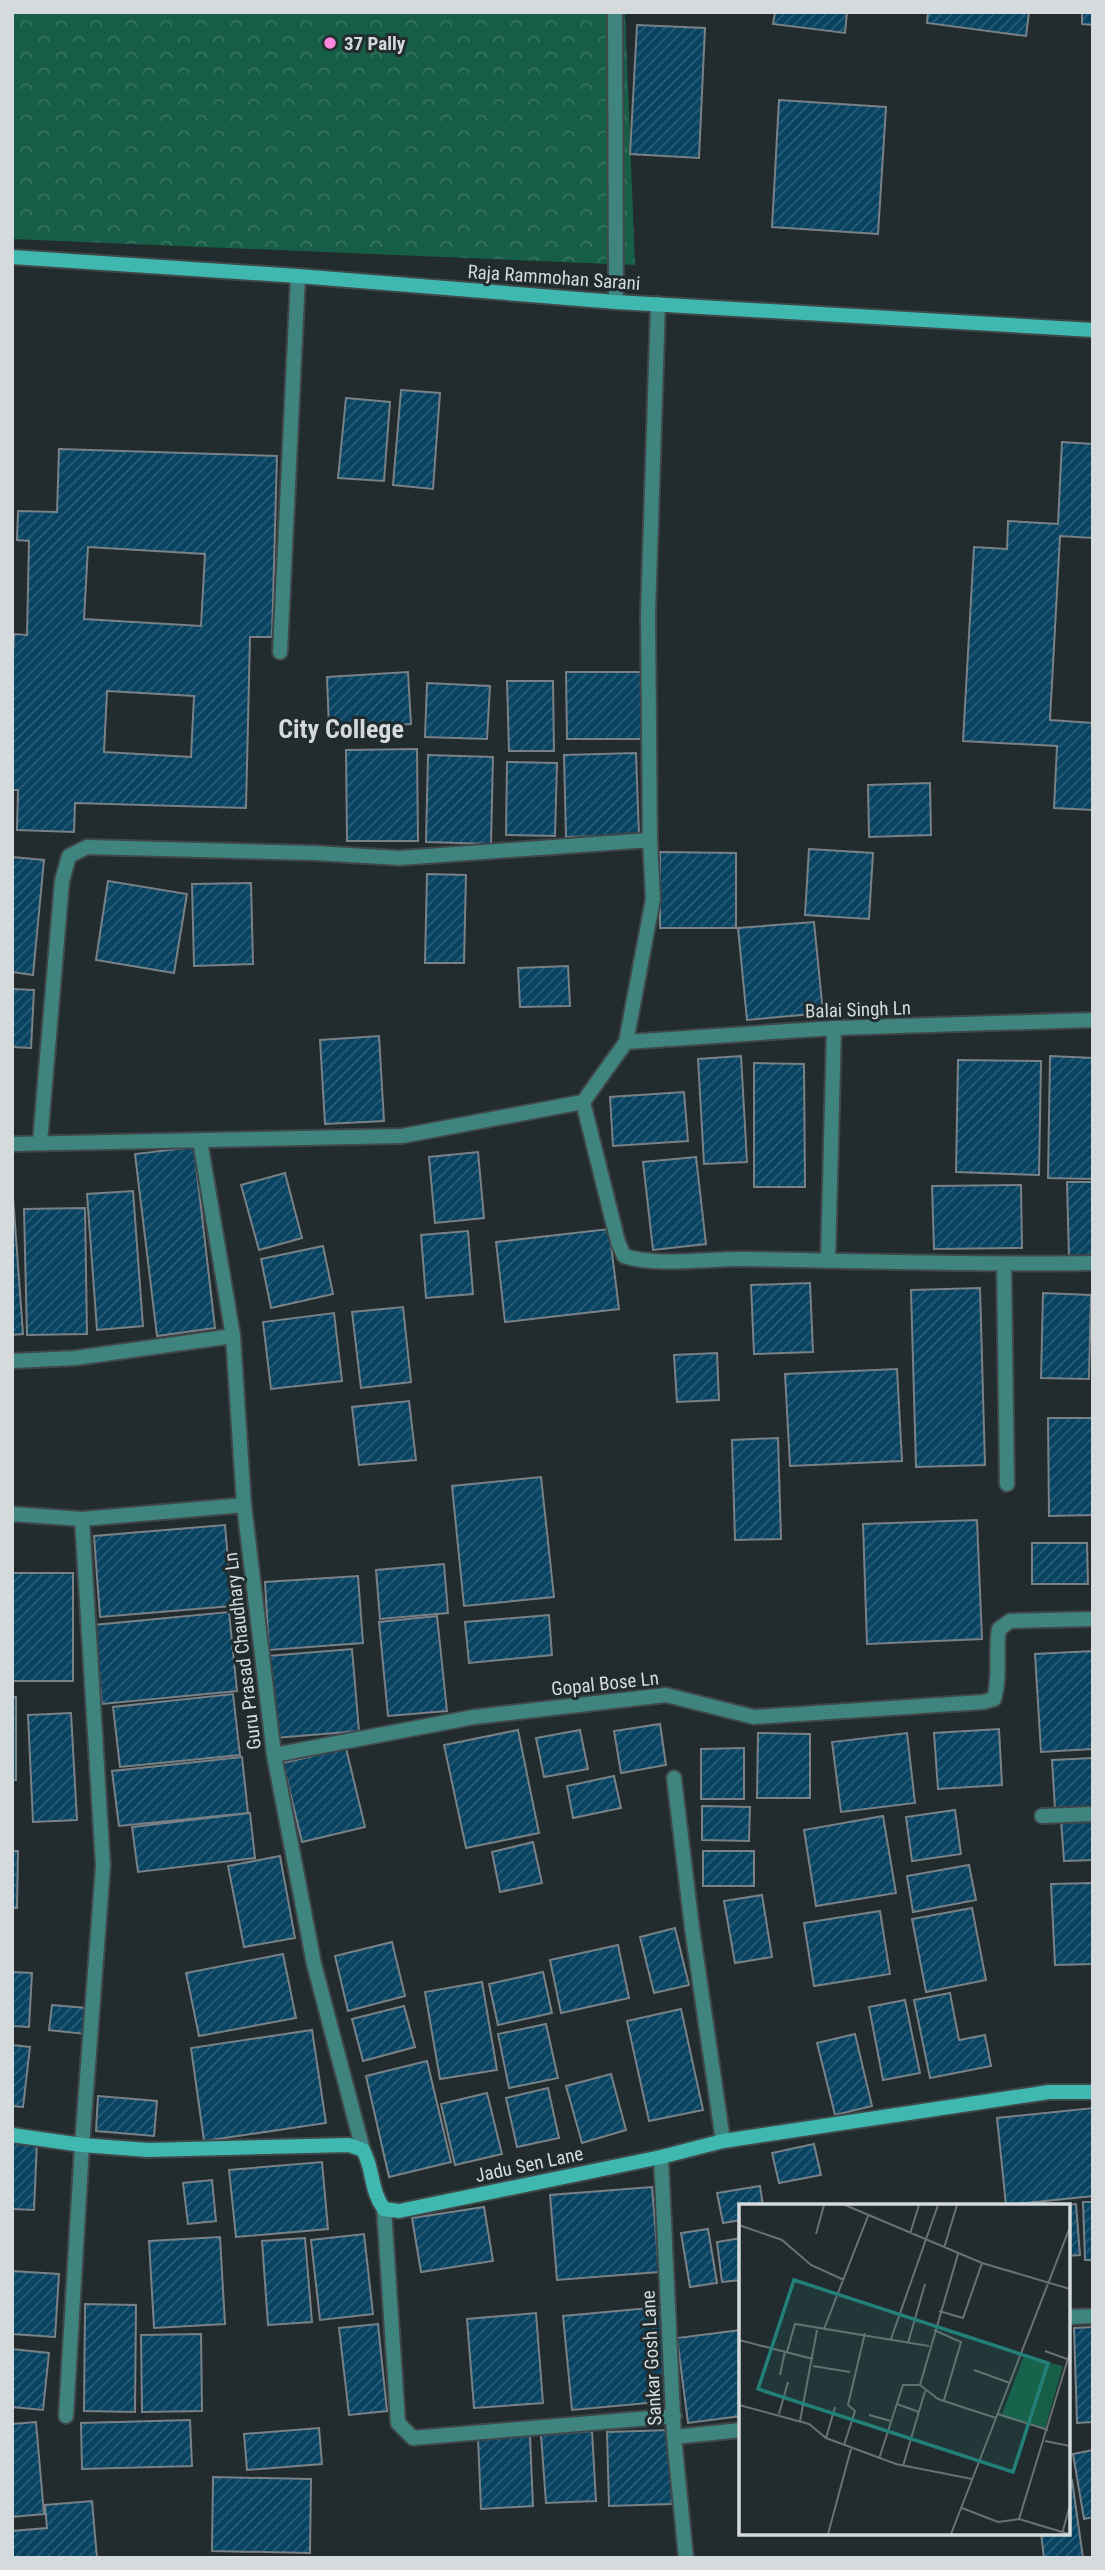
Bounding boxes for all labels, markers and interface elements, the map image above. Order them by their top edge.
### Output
place label: 37 Pally [344,32,406,55]
marker: 37 Pally [322,35,338,51]
street label: Raja Rammohan Sarani [467,260,641,295]
district label: City College [278,714,404,744]
street label: Balai Singh Ln [805,996,911,1023]
street label: Guru Prasad Chaudhary Ln [219,1551,266,1751]
street label: Gopal Bose Ln [550,1666,660,1701]
street label: Jadu Sen Lane [473,2142,585,2187]
inset map [739,2204,1070,2535]
street label: Sankar Gosh Lane [636,2290,667,2426]

